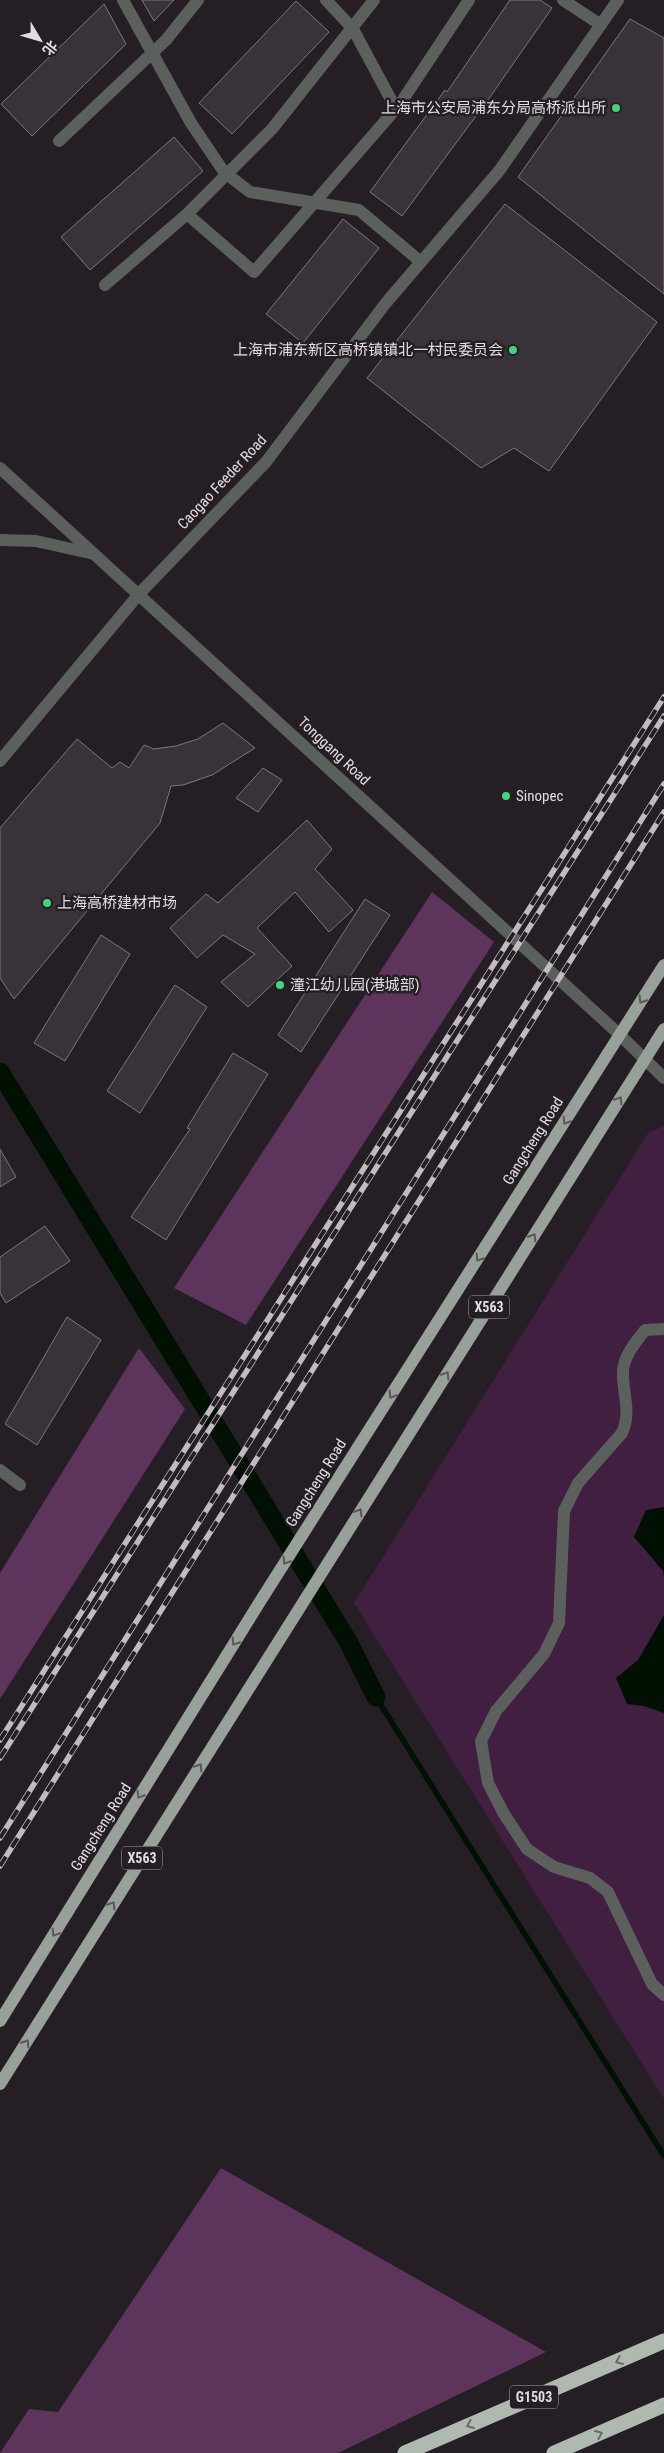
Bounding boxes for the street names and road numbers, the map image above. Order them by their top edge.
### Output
street label: Caogao Feeder Road [174,431,270,533]
street label: Tonggang Road [294,713,374,789]
street label: Gangcheng Road [499,1094,567,1188]
road number: X563 [469,1295,509,1318]
street label: Gangcheng Road [282,1436,350,1530]
street label: Gangcheng Road [67,1780,135,1874]
road number: X563 [122,1846,162,1870]
road number: G1503 [510,2386,558,2408]

